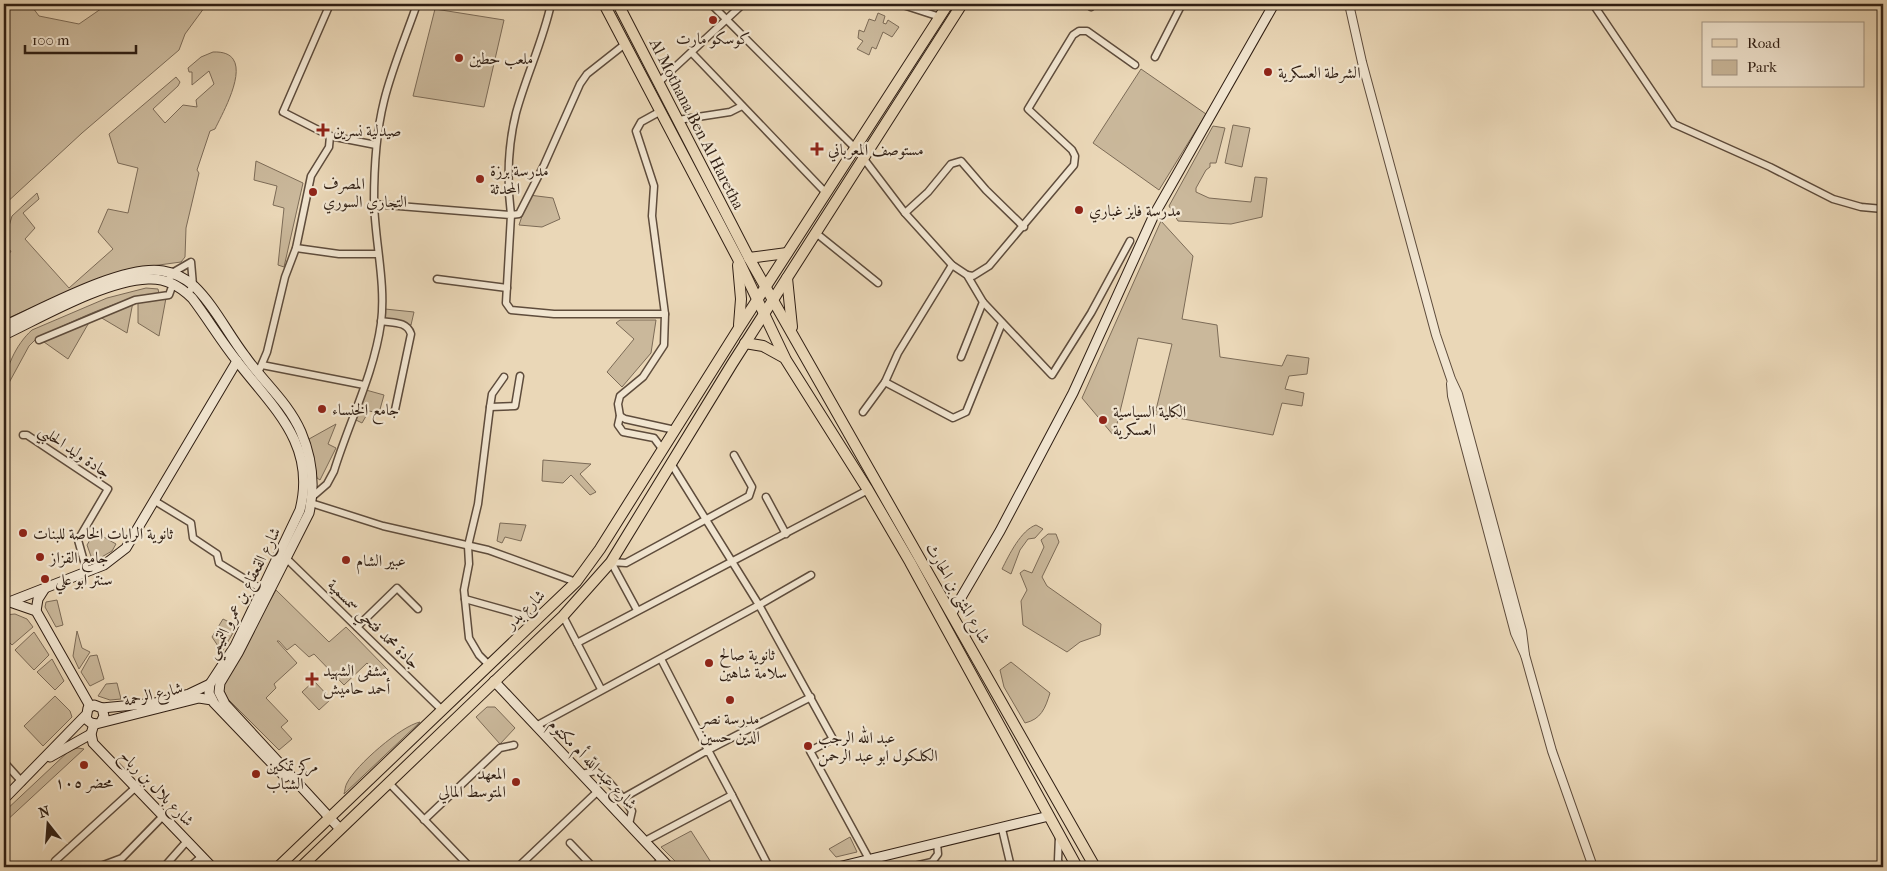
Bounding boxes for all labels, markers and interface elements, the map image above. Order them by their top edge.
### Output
marker: كوسكو مارت [707,14,719,26]
scale bar [25,22,136,54]
legend [1702,22,1864,88]
place label: كوسكو مارت [676,29,750,49]
text: 100 m [32,31,70,49]
text: Road [1747,34,1781,52]
street label: Al Mothana Ben Al Haretha [645,35,749,213]
place label: ملعب حطين [469,49,533,69]
marker: ملعب حطين [453,52,465,64]
text: Park [1747,58,1777,76]
place label: الشرطة العسكرية [1278,63,1361,83]
marker: الشرطة العسكرية [1262,66,1274,78]
place label: صيدلية نسرين [333,121,401,141]
marker: صيدلية نسرين [317,124,329,136]
place label: مستوصف المعرباني [828,140,924,162]
marker: مستوصف المعرباني [810,142,824,156]
place label: مدرسة برزة المحدثة [490,161,549,198]
marker: مدرسة برزة المحدثة [474,173,486,185]
place label: المصرف التجاري السوري [323,174,407,214]
marker: المصرف التجاري السوري [307,186,319,198]
place label: مدرسة فايز غباري [1089,201,1181,223]
marker: مدرسة فايز غباري [1073,204,1085,216]
place label: جامع الخنساء [332,400,399,425]
place label: الكلية السياسية العسكرية [1113,402,1186,440]
marker: جامع الخنساء [316,403,328,415]
marker: الكلية السياسية العسكرية [1097,414,1109,426]
street label: جادة وليد الحلبي [32,420,114,487]
place label: ثانوية الرايات الخاصة للبنات [33,524,174,544]
street label: شارع القعقاع بن عمرو التميمي [202,524,290,665]
marker: ثانوية الرايات الخاصة للبنات [17,527,29,539]
street label: شارع المثنى بن الحارث [918,539,995,649]
place label: جامع القزاز [48,548,109,573]
marker: جامع القزاز [34,551,46,563]
place label: عبير الشام [356,551,406,575]
marker: عبير الشام [340,554,352,566]
place label: سنتر ابو علي [55,570,113,595]
marker: سنتر ابو علي [39,573,51,585]
street label: جادة محمد فتحي سمسمية [320,575,424,677]
street label: شارع بدر [500,585,552,637]
place label: ثانوية صالح سلامة شاهين [719,645,787,682]
marker: ثانوية صالح سلامة شاهين [703,657,715,669]
place label: مشفى الشهيد أحمد حاميش [323,661,390,699]
marker: مشفى الشهيد أحمد حاميش [305,672,319,686]
street label: شارع الرحمة [121,678,186,714]
marker: مدرسة نصر الدين حسين [724,694,736,706]
place label: مدرسة نصر الدين حسين [699,709,760,746]
street label: شارع عبد اللّه أم مكتوم [541,713,643,817]
place label: عبد الله الرجب الكلكول ابو عبد الرحمن [818,725,938,767]
marker: عبد الله الرجب الكلكول ابو عبد الرحمن [802,740,814,752]
street label: شارع بلال بن رباح [112,746,198,834]
place label: مركز تمكين الشباب [266,756,318,794]
marker: محضر ١٠٥ [78,759,90,771]
place label: المعهد المتوسط المالي [439,764,506,804]
marker: مركز تمكين الشباب [250,768,262,780]
place label: محضر ١٠٥ [55,773,113,793]
marker: المعهد المتوسط المالي [510,776,522,788]
north arrow [22,798,72,848]
text: N [37,802,52,822]

